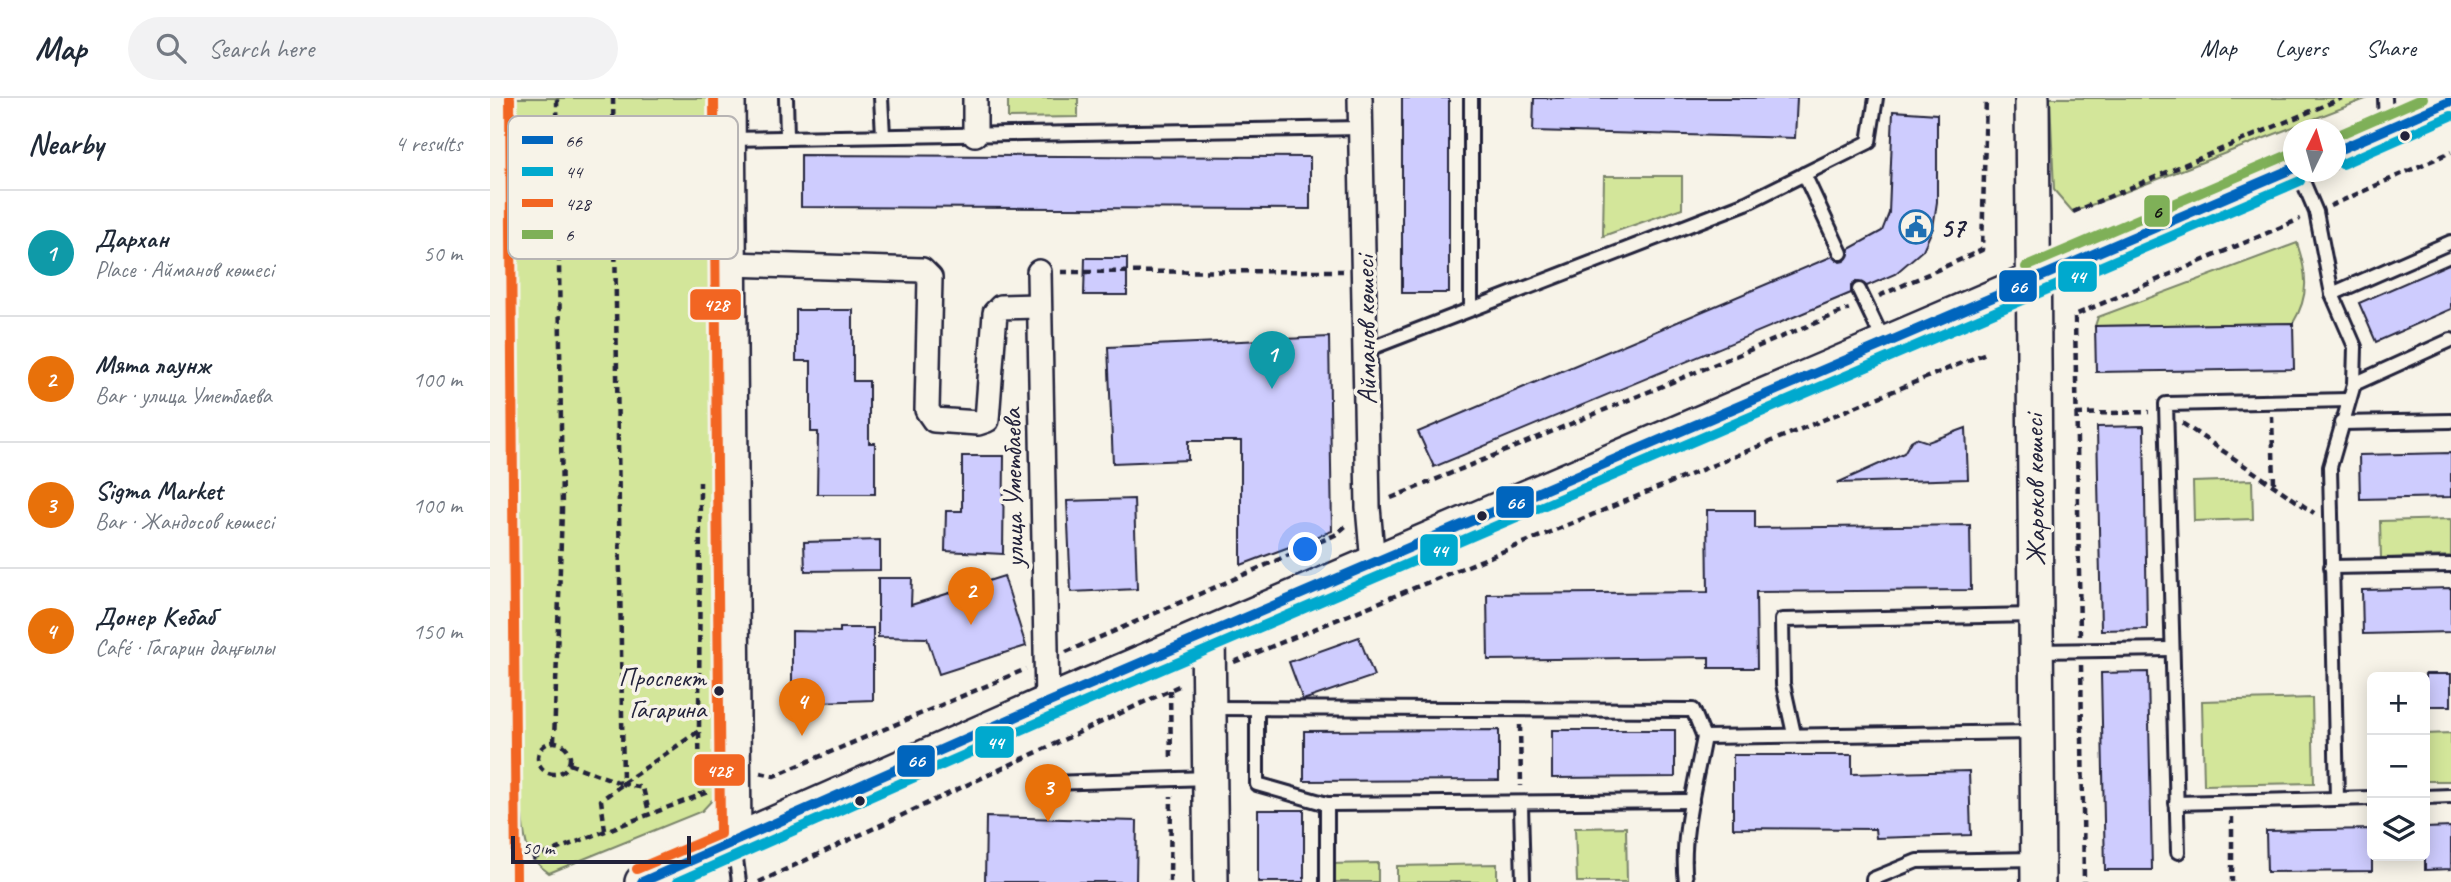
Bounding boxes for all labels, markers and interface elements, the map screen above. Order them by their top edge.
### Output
search box [128,17,618,80]
text: Map [35,27,86,69]
icon: search [152,29,190,67]
text: Search here [208,32,314,65]
text: Map [2200,33,2237,63]
text: Layers [2275,33,2328,63]
text: Share [2366,33,2416,63]
legend [508,116,738,259]
north arrow [2283,119,2346,182]
text: Nearby [28,125,104,163]
text: 4 results [395,129,462,158]
text: 66 [565,129,584,153]
unlabelled marker [2398,129,2412,143]
text: 44 [565,160,585,184]
text: 428 [565,192,593,216]
line badge: 6 [2143,194,2171,228]
text: 6 [2153,200,2164,224]
public building icon: 57 [1897,208,1935,246]
place label: 57 [1940,210,1967,245]
text: Дархан [95,222,169,255]
text: 6 [565,223,575,247]
text: 1 [46,239,56,268]
text: 50 m [423,239,462,268]
street label: Айманов көшесі [1347,251,1384,405]
text: Place · Айманов көшесі [95,255,274,284]
line badge: 44 [2057,260,2098,293]
text: 44 [2068,265,2088,289]
line badge: 66 [1998,269,2038,303]
text: 66 [2009,275,2029,299]
line badge: 428 [689,288,742,321]
text: 428 [703,293,731,317]
pin: 1 [1249,331,1295,389]
text: Мята лаунж [95,348,210,381]
text: 2 [46,365,56,394]
text: 100 m [413,365,462,394]
text: Bar · улица Уметбаева [95,381,272,410]
street label: улица Уметбаева [994,406,1031,570]
street label: Жароков көшесі [2016,410,2053,566]
text: Sigma Market [95,474,222,507]
line badge: 66 [1495,485,1535,519]
text: 3 [46,491,56,520]
text: 100 m [413,491,462,520]
text: 66 [1506,491,1526,515]
text: Bar · Жандосов көшесі [95,507,274,536]
unlabelled marker [1475,509,1489,523]
your location [1288,532,1322,566]
line badge: 44 [1419,533,1459,567]
text: 44 [1430,539,1450,563]
pin: 2 [948,567,994,625]
text: Донер Кебаб [95,600,215,633]
text: 4 [46,617,56,646]
text: 150 m [413,617,462,646]
text: Café · Гагарин даңғылы [95,633,274,662]
place label: Проспект Гагарина [619,661,708,726]
map controls [2367,672,2430,861]
button: + [2367,672,2430,735]
pin: 4 [779,678,825,736]
marker: Проспект Гагарина [712,684,726,698]
line badge: 44 [974,725,1015,759]
text: 44 [986,731,1006,755]
button: − [2367,735,2430,798]
line badge: 66 [896,744,936,778]
text: 66 [907,749,927,773]
line badge: 428 [693,753,746,787]
text: 428 [706,759,734,783]
pin: 3 [1025,764,1071,822]
unlabelled marker [853,794,867,808]
button: layers [2367,798,2430,861]
scale bar [511,833,691,865]
text: 50 m [522,836,554,860]

